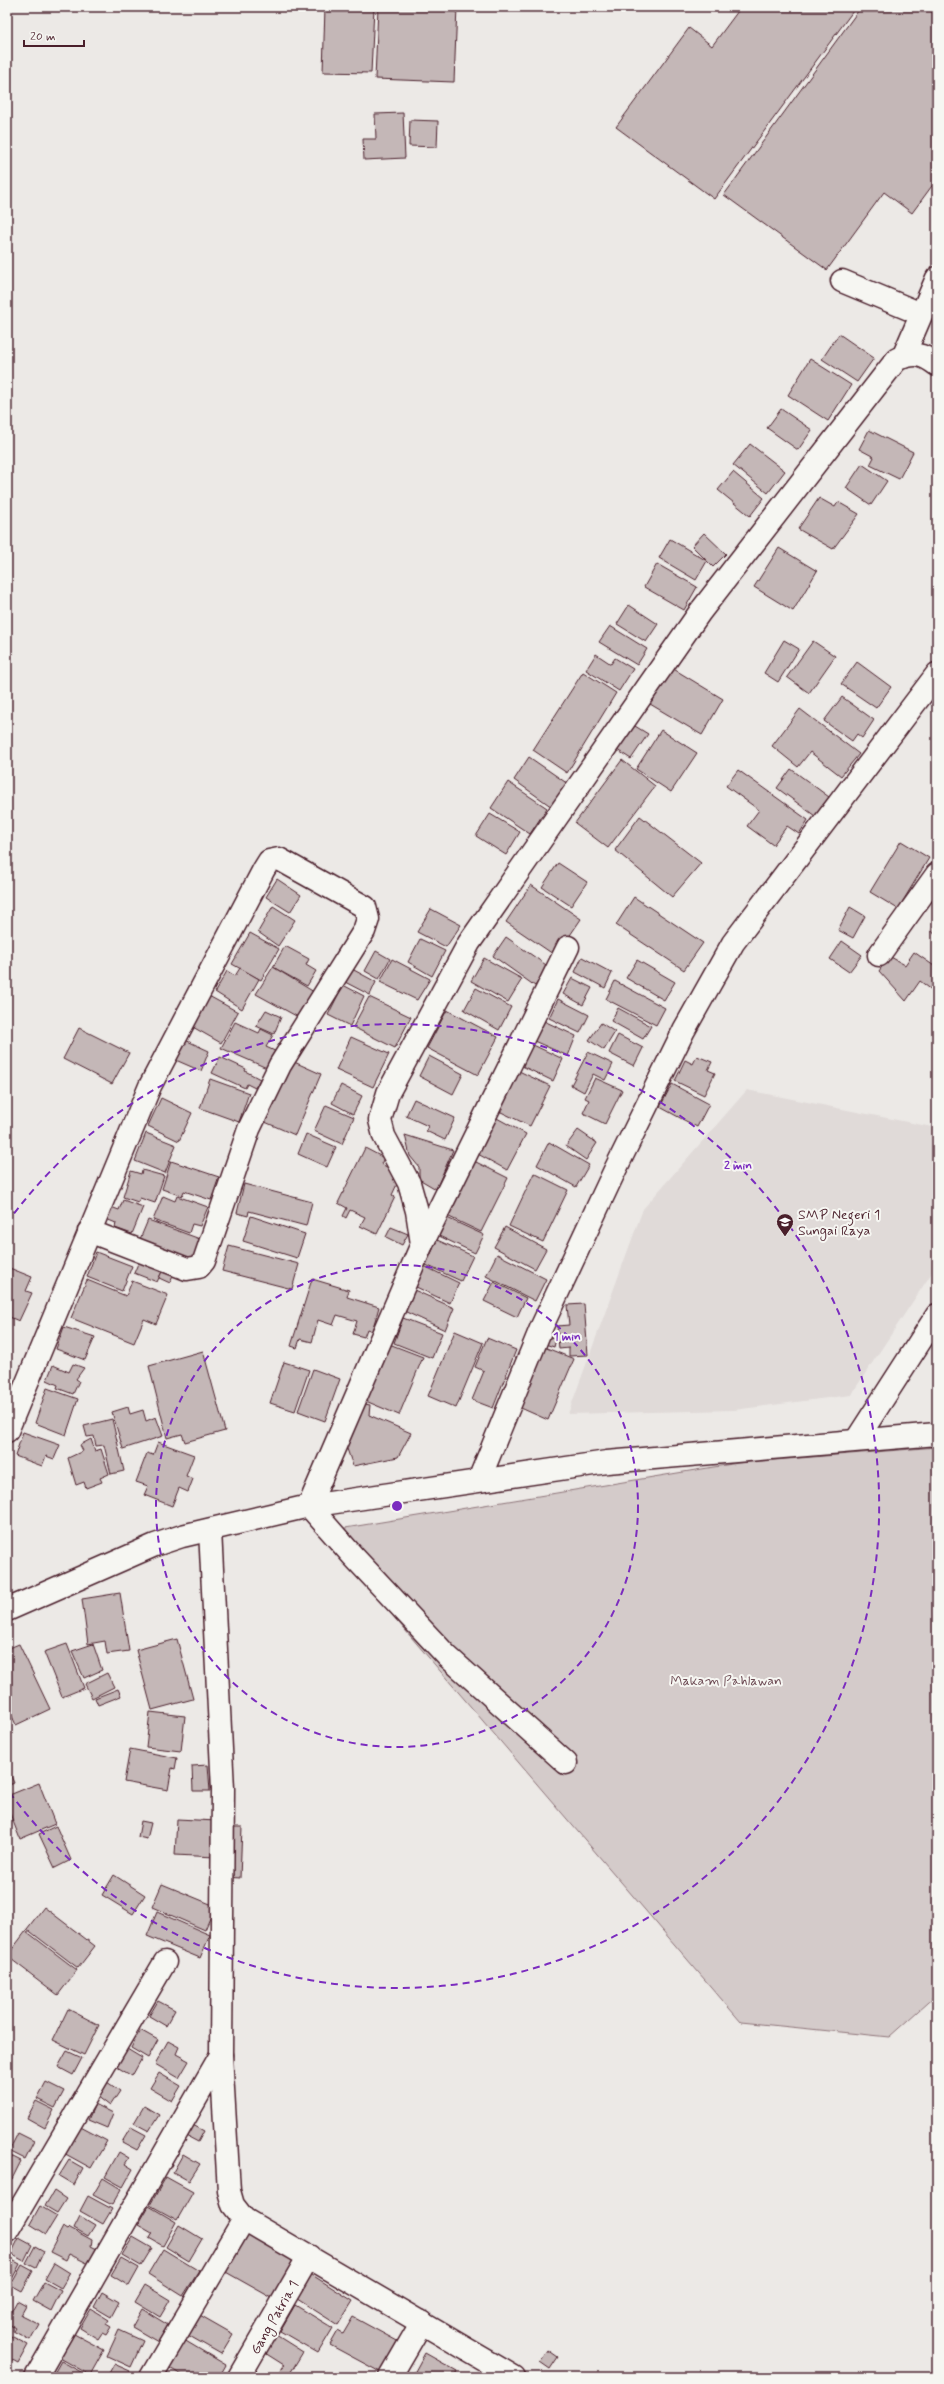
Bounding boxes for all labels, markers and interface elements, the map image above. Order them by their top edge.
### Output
scale bar [24,22,84,48]
text: 20 m [30,29,56,45]
text: 2 min [724,1158,752,1174]
place label: SMP Negeri 1 Sungai Raya [798,1206,880,1241]
school or university icon: SMP Negeri 1 Sungai Raya [775,1212,795,1237]
text: 1 min [553,1329,581,1345]
centre of rings [390,1499,404,1513]
park label: Makam Pahlawan [670,1672,782,1690]
street label: Gang Patria 1 [246,2277,304,2358]

